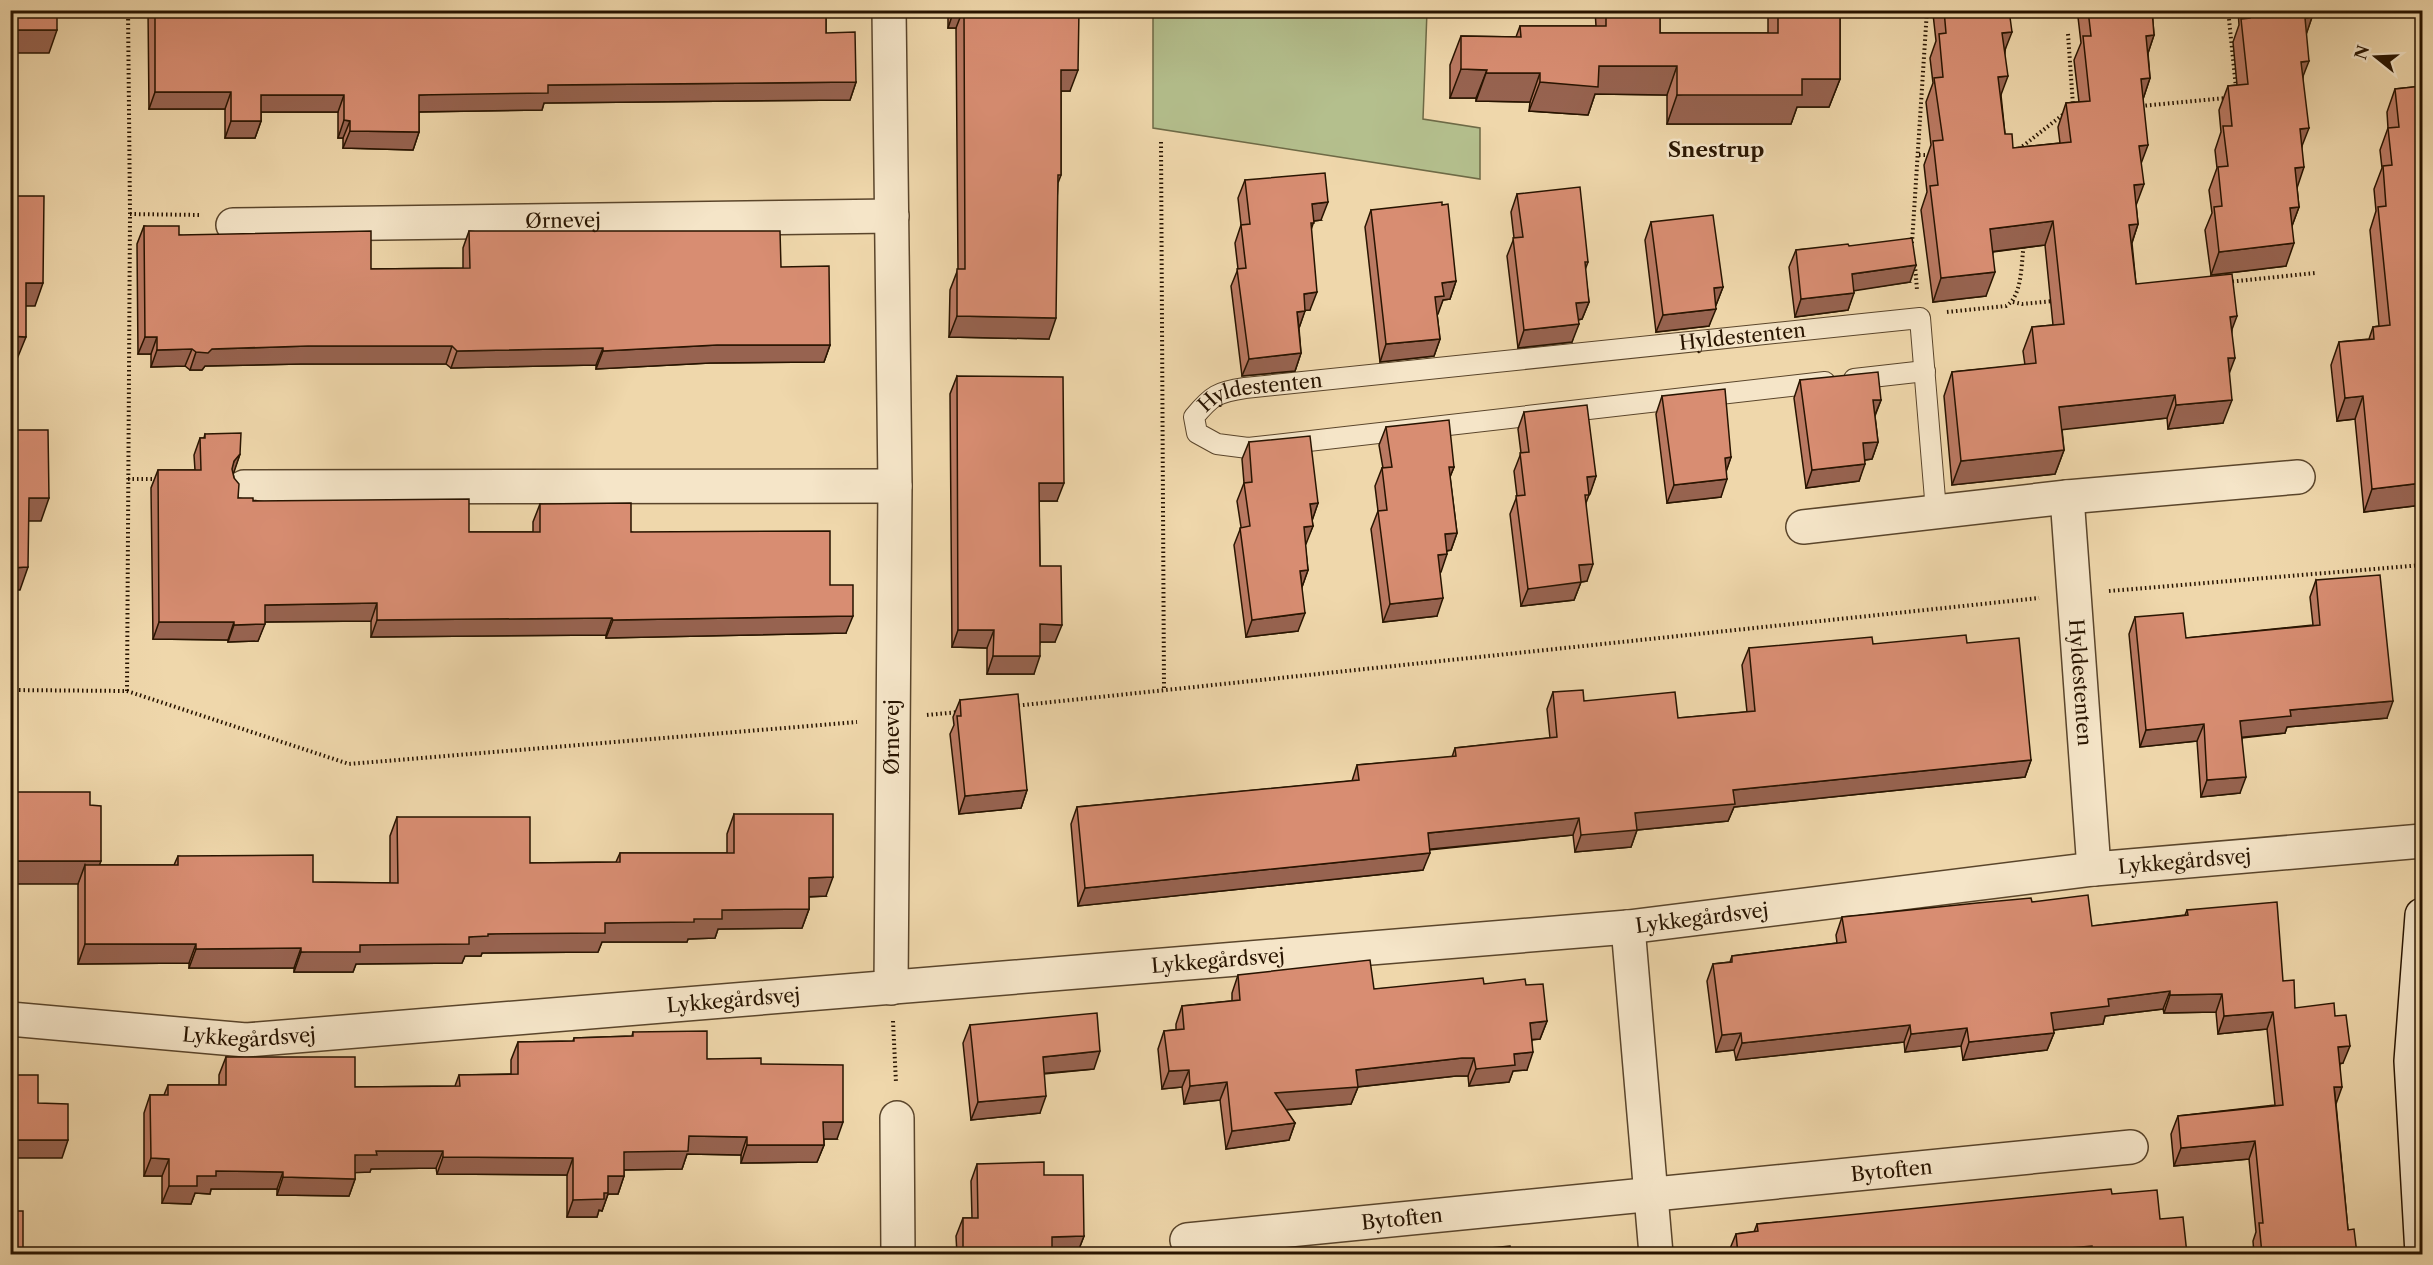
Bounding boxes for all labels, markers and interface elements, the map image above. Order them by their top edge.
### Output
north arrow [2346,27,2406,87]
text: N [2350,43,2373,62]
district label: Snestrup [1668,137,1764,162]
street label: Ørnevej [525,208,601,233]
street label: Hyldestenten [1678,318,1807,355]
street label: Hyldestenten [1193,368,1324,417]
street label: Hyldestenten [2064,618,2097,747]
street label: Ørnevej [880,699,904,775]
street label: Lykkegårdsvej [2117,844,2252,879]
street label: Lykkegårdsvej [1634,898,1770,938]
street label: Lykkegårdsvej [1150,943,1285,978]
street label: Lykkegårdsvej [666,983,801,1018]
street label: Lykkegårdsvej [181,1022,317,1052]
street label: Bytoften [1850,1155,1934,1187]
street label: Bytoften [1360,1203,1444,1235]

